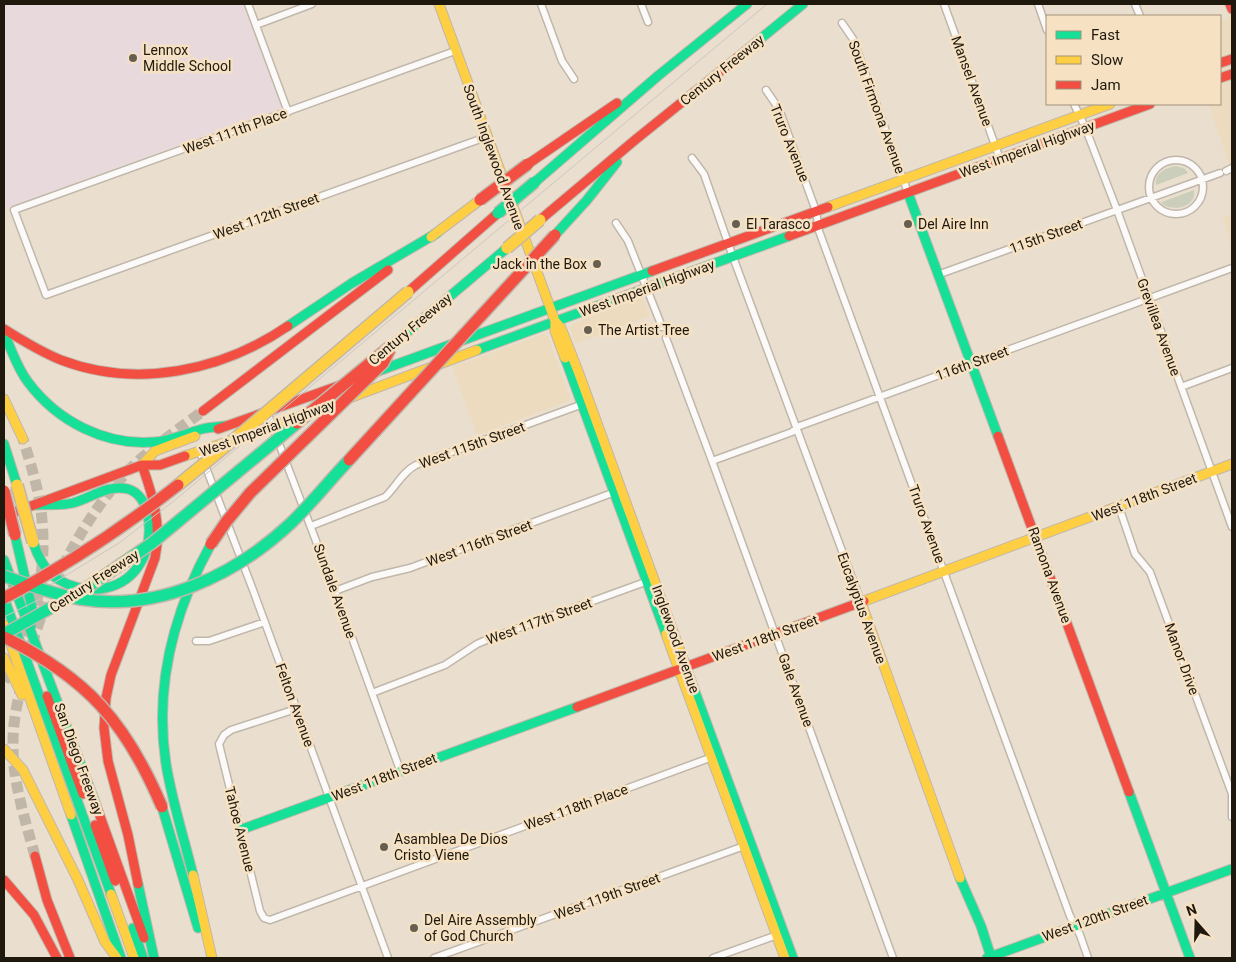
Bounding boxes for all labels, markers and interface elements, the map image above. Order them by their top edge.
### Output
legend [1046,15,1221,105]
text: Fast [1091,26,1120,44]
street label: Century Freeway [677,31,767,109]
street label: Mansel Avenue [948,34,996,128]
street label: South Firmona Avenue [845,38,909,176]
place label: Lennox Middle School [143,42,231,74]
text: Slow [1091,51,1123,69]
marker: Lennox Middle School [127,52,139,64]
text: Jam [1091,76,1121,94]
street label: South Inglewood Avenue [460,82,528,232]
street label: Truro Avenue [767,102,813,184]
street label: West 111th Place [181,105,289,157]
street label: West Imperial Highway [957,117,1097,181]
street label: West 112th Street [211,189,321,243]
street label: 115th Street [1007,215,1085,257]
place label: El Tarasco [746,216,810,232]
place label: Del Aire Inn [918,216,989,232]
marker: El Tarasco [730,218,742,230]
marker: Del Aire Inn [902,218,914,230]
place label: Jack in the Box [492,256,587,272]
street label: West Imperial Highway [577,256,717,320]
marker: Jack in the Box [591,258,603,270]
street label: Grevillea Avenue [1134,276,1184,378]
street label: Century Freeway [365,289,455,368]
place label: The Artist Tree [598,322,689,338]
marker: The Artist Tree [582,324,594,336]
street label: 116th Street [933,342,1011,384]
street label: West Imperial Highway [197,396,337,460]
street label: West 115th Street [417,418,527,472]
street label: West 118th Street [1089,469,1199,524]
street label: Truro Avenue [905,483,949,565]
street label: West 116th Street [424,516,534,570]
street label: Ramona Avenue [1025,525,1075,625]
street label: Sundale Avenue [310,542,360,640]
street label: Century Freeway [46,546,142,616]
street label: Eucalyptus Avenue [834,550,890,666]
street label: Inglewood Avenue [649,583,703,695]
street label: West 117th Street [484,594,594,648]
street label: West 118th Street [710,611,820,665]
street label: Manor Drive [1162,621,1202,697]
street label: Gale Avenue [775,651,817,729]
street label: Felton Avenue [272,661,318,749]
street label: San Diego Freeway [51,701,107,818]
street label: West 118th Street [329,749,439,804]
street label: West 118th Place [522,781,630,833]
street label: Tahoe Avenue [222,785,258,873]
place label: Asamblea De Dios Cristo Viene [394,831,508,863]
marker: Asamblea De Dios Cristo Viene [378,841,390,853]
street label: West 119th Street [552,869,662,923]
street label: West 120th Street [1040,891,1150,945]
north arrow [1171,897,1221,947]
text: N [1184,901,1199,919]
place label: Del Aire Assembly of God Church [424,912,537,944]
marker: Del Aire Assembly of God Church [408,922,420,934]

